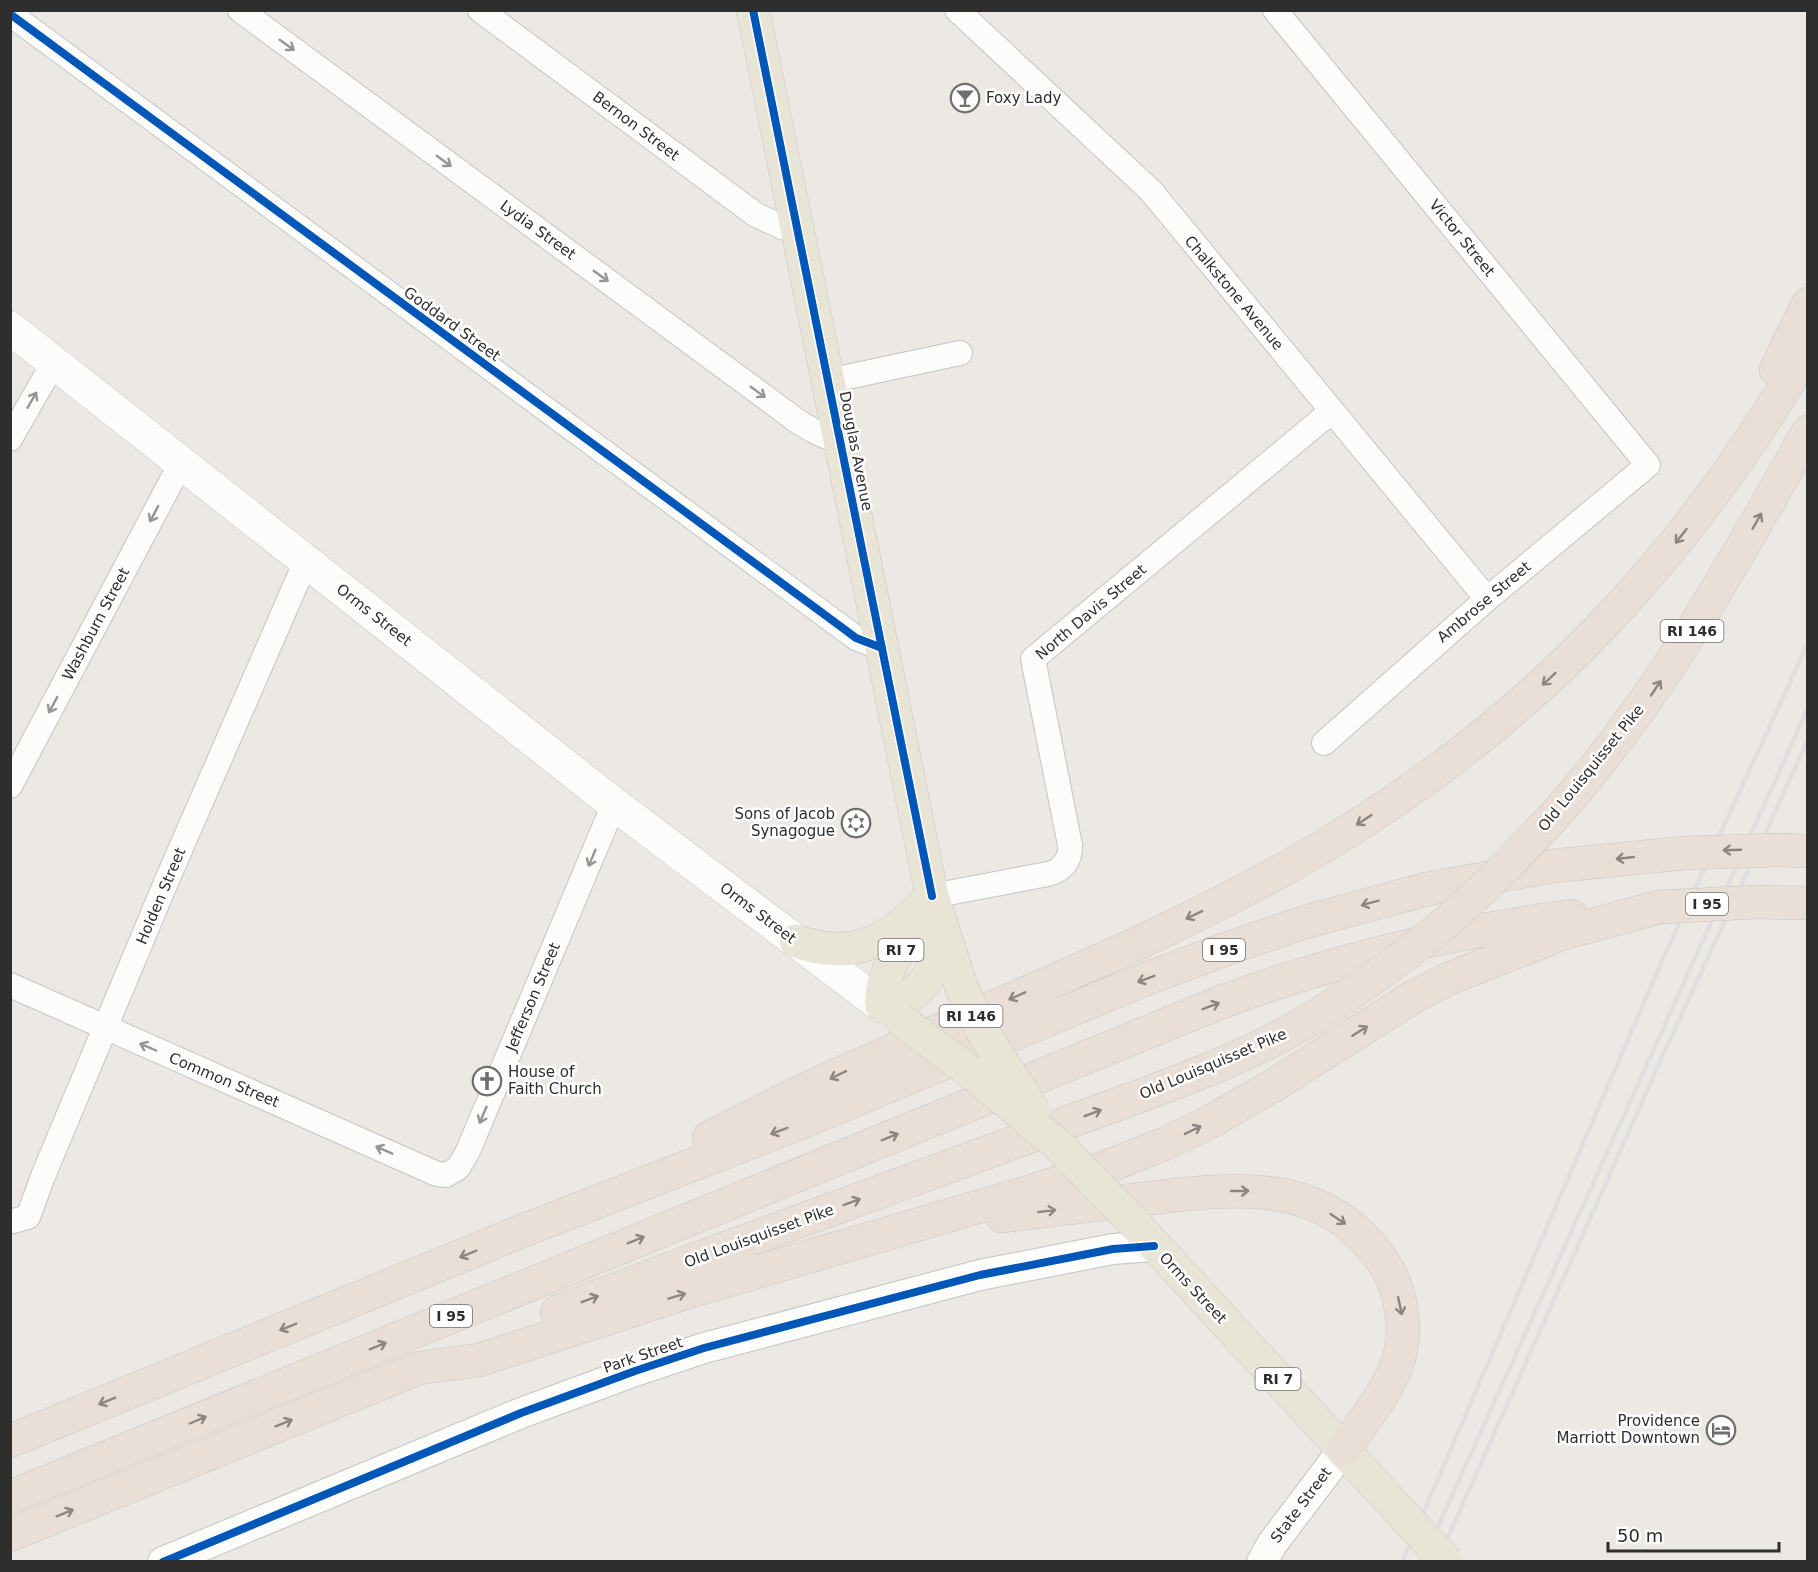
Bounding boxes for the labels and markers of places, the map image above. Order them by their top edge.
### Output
bar icon: Foxy Lady [949,82,981,114]
place label: Foxy Lady [986,89,1061,107]
place label: Sons of Jacob Synagogue [734,805,835,840]
synagogue icon: Sons of Jacob Synagogue [840,807,872,839]
place label: House of Faith Church [508,1063,602,1098]
church icon: House of Faith Church [471,1065,503,1097]
place label: Providence Marriott Downtown [1557,1412,1700,1447]
hotel icon: Providence Marriott Downtown [1705,1414,1737,1446]

